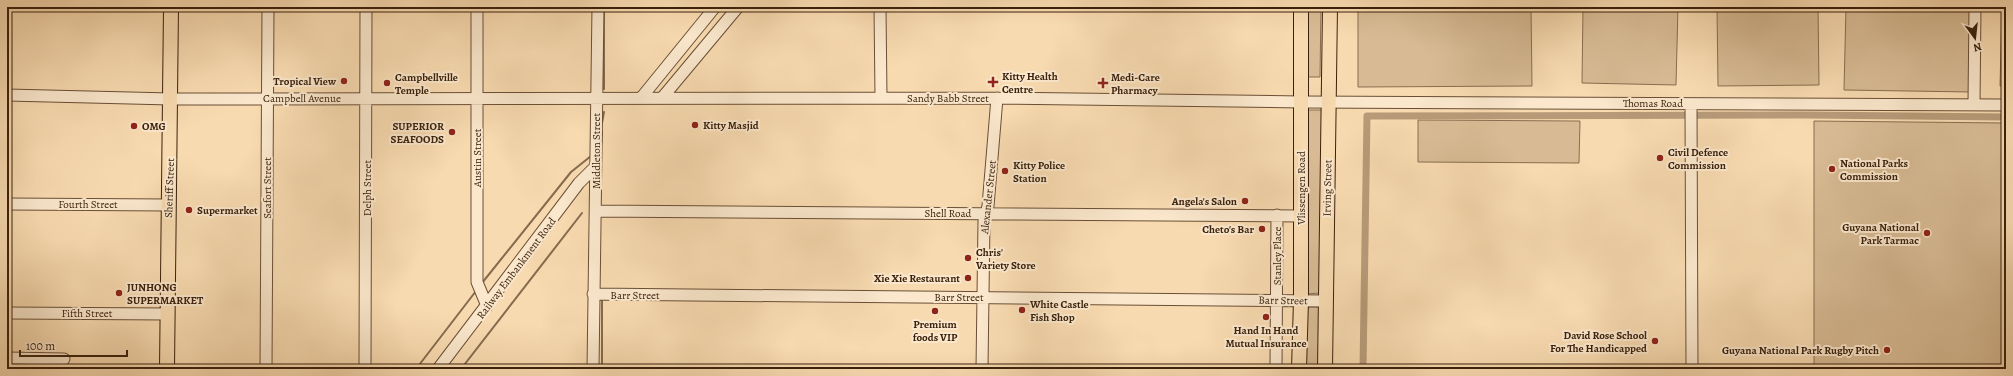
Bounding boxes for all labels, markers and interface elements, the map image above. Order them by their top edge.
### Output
north arrow [1955,18,1995,58]
text: N [1972,39,1983,55]
place label: Kitty Health Centre [1002,69,1058,97]
place label: Campbellville Temple [395,70,458,98]
place label: Medi-Care Pharmacy [1111,70,1160,98]
place label: Tropical View [273,74,337,89]
marker: Tropical View [339,76,349,86]
marker: Kitty Health Centre [987,76,999,88]
marker: Campbellville Temple [382,78,392,88]
marker: Medi-Care Pharmacy [1098,78,1108,88]
street label: Campbell Avenue [263,91,341,106]
street label: Sandy Babb Street [907,91,989,106]
street label: Thomas Road [1623,96,1683,111]
street label: Middleton Street [589,113,604,189]
place label: Kitty Masjid [703,118,759,133]
place label: OMG [142,119,166,134]
place label: SUPERIOR SEAFOODS [390,119,445,147]
marker: Kitty Masjid [690,120,700,130]
marker: OMG [129,121,139,131]
marker: SUPERIOR SEAFOODS [447,127,457,137]
street label: Austin Street [470,128,485,188]
place label: Civil Defence Commission [1668,145,1728,173]
street label: Vlissengen Road [1294,151,1309,226]
marker: Civil Defence Commission [1655,153,1665,163]
place label: National Parks Commission [1840,156,1909,184]
street label: Sheriff Street [161,157,178,218]
street label: Seafort Street [260,157,275,219]
place label: Kitty Police Station [1013,158,1065,186]
street label: Alexander Street [977,159,1000,236]
street label: Irving Street [1320,159,1336,217]
street label: Delph Street [360,160,375,216]
marker: National Parks Commission [1827,164,1837,174]
marker: Kitty Police Station [1000,166,1010,176]
place label: Angela's Salon [1171,194,1237,209]
marker: Angela's Salon [1240,196,1250,206]
street label: Fourth Street [58,197,118,212]
place label: Supermarket [197,203,258,218]
marker: Supermarket [184,205,194,215]
street label: Shell Road [925,206,972,221]
street label: Railway Embankment Road [473,214,560,322]
place label: Guyana National Park Tarmac [1842,220,1919,248]
place label: Cheto's Bar [1202,222,1254,237]
marker: Cheto's Bar [1257,224,1267,234]
street label: Stanley Place [1270,227,1285,285]
marker: Guyana National Park Tarmac [1922,228,1932,238]
place label: Chris' Variety Store [975,245,1036,273]
marker: Chris' Variety Store [963,253,973,263]
place label: Xie Xie Restaurant [874,271,960,286]
marker: Xie Xie Restaurant [963,273,973,283]
place label: JUNHONG SUPERMARKET [127,280,204,308]
marker: JUNHONG SUPERMARKET [114,288,124,298]
street label: Barr Street [610,288,660,303]
street label: Barr Street [934,290,984,305]
street label: Barr Street [1258,293,1308,308]
place label: White Castle Fish Shop [1029,297,1089,325]
marker: White Castle Fish Shop [1017,305,1027,315]
street label: Fifth Street [62,306,113,321]
marker: Premium foods VIP [930,306,940,316]
marker: Hand In Hand Mutual Insurance [1261,312,1271,322]
place label: Premium foods VIP [913,317,958,345]
place label: Hand In Hand Mutual Insurance [1225,323,1307,351]
place label: David Rose School For The Handicapped [1550,328,1647,356]
scale bar [20,332,127,358]
marker: David Rose School For The Handicapped [1650,336,1660,346]
text: 100 m [26,338,55,354]
place label: Guyana National Park Rugby Pitch [1722,343,1879,358]
marker: Guyana National Park Rugby Pitch [1882,345,1892,355]

